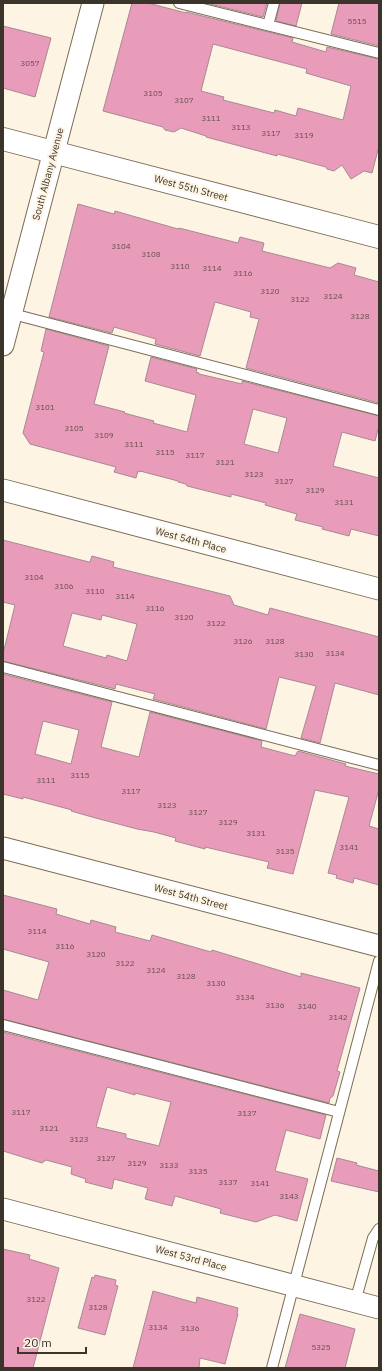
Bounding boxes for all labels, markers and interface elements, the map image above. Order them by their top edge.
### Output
house number: 5515 [347,16,367,26]
house number: 3057 [20,58,40,68]
house number: 3105 [143,88,163,98]
house number: 3107 [174,95,194,105]
house number: 3111 [201,113,221,123]
house number: 3113 [231,122,251,132]
street label: South Albany Avenue [29,126,67,222]
house number: 3117 [261,128,281,138]
house number: 3119 [294,130,314,140]
street label: West 55th Street [153,172,230,204]
house number: 3104 [111,241,131,251]
house number: 3108 [141,249,161,259]
house number: 3110 [170,261,190,271]
house number: 3114 [202,263,222,273]
house number: 3116 [233,268,253,278]
house number: 3120 [260,286,280,296]
house number: 3124 [323,291,343,301]
house number: 3122 [290,294,310,304]
house number: 3128 [350,311,370,321]
house number: 3101 [35,402,55,412]
house number: 3105 [64,423,84,433]
house number: 3109 [94,430,114,440]
house number: 3111 [124,439,144,449]
house number: 3115 [155,447,175,457]
house number: 3117 [185,450,205,460]
house number: 3121 [215,457,235,467]
house number: 3123 [244,469,264,479]
house number: 3127 [274,476,294,486]
house number: 3129 [305,485,325,495]
house number: 3131 [334,497,354,507]
street label: West 54th Place [154,524,228,556]
house number: 3104 [24,572,44,582]
house number: 3106 [54,581,74,591]
house number: 3110 [85,586,105,596]
house number: 3114 [115,591,135,601]
house number: 3116 [145,603,165,613]
house number: 3120 [174,612,194,622]
house number: 3122 [206,618,226,628]
house number: 3126 [233,636,253,646]
house number: 3128 [265,636,285,646]
house number: 3134 [325,648,345,658]
house number: 3130 [294,649,314,659]
house number: 3115 [70,770,90,780]
house number: 3111 [36,775,56,785]
house number: 3117 [121,786,141,796]
house number: 3123 [157,800,177,810]
house number: 3127 [188,807,208,817]
house number: 3129 [218,817,238,827]
house number: 3131 [246,828,266,838]
house number: 3141 [339,842,359,852]
house number: 3135 [275,846,295,856]
street label: West 54th Street [153,881,230,913]
house number: 3114 [27,926,47,936]
house number: 3116 [55,941,75,951]
house number: 3120 [86,949,106,959]
house number: 3122 [115,958,135,968]
house number: 3124 [146,965,166,975]
house number: 3128 [176,971,196,981]
house number: 3130 [206,978,226,988]
house number: 3134 [235,992,255,1002]
house number: 3136 [265,1000,285,1010]
house number: 3140 [297,1001,317,1011]
house number: 3142 [328,1012,348,1022]
house number: 3117 [11,1107,31,1117]
house number: 3137 [237,1108,257,1118]
house number: 3121 [39,1123,59,1133]
house number: 3123 [69,1134,89,1144]
house number: 3127 [96,1153,116,1163]
house number: 3129 [127,1158,147,1168]
house number: 3133 [159,1160,179,1170]
house number: 3135 [188,1166,208,1176]
house number: 3137 [218,1177,238,1187]
house number: 3141 [250,1178,270,1188]
house number: 3143 [279,1191,299,1201]
street label: West 53rd Place [154,1242,229,1274]
house number: 3122 [26,1294,46,1304]
house number: 3128 [88,1302,108,1312]
house number: 3134 [148,1322,168,1332]
house number: 3136 [180,1323,200,1333]
scale bar [18,1329,86,1355]
text: 20 m [24,1335,52,1350]
house number: 5325 [311,1342,331,1352]

